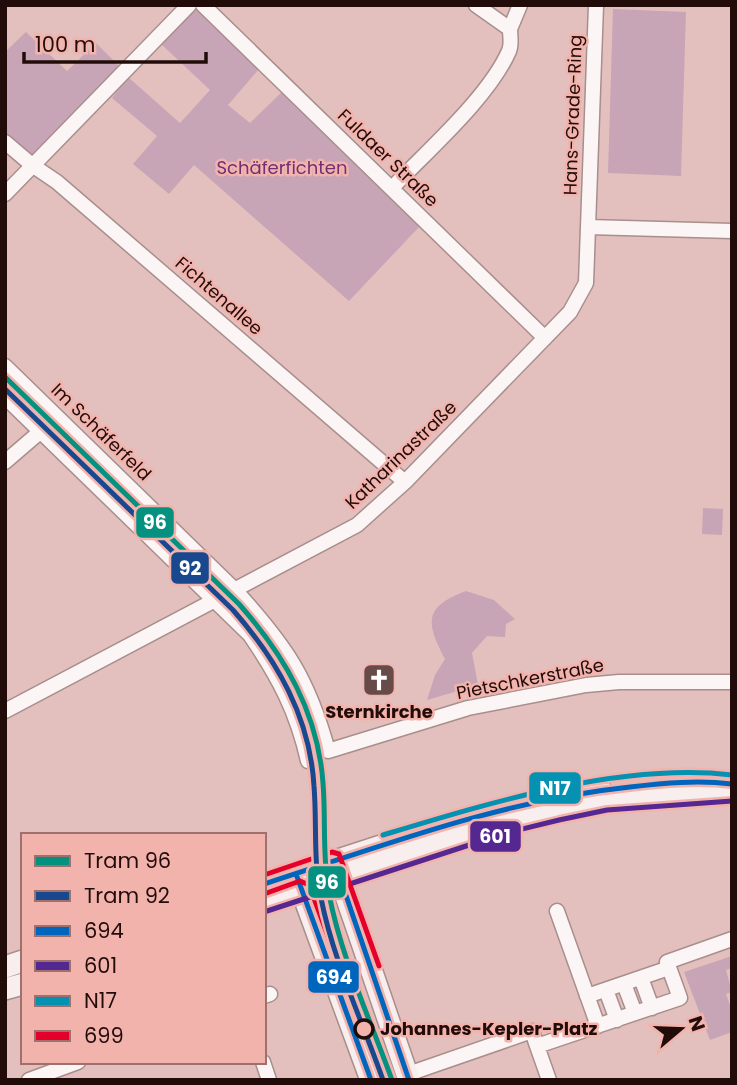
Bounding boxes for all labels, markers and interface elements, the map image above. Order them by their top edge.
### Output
scale bar [24,21,206,65]
text: 100 m [35,30,95,59]
street label: Hans-Grade-Ring [557,34,588,196]
street label: Fuldaer Straße [332,103,444,212]
park label: Schäferfichten [216,155,348,180]
street label: Fichtenallee [170,251,268,341]
street label: Im Schäferfeld [46,377,157,486]
street label: Katharinastraße [339,395,462,514]
line badge: 96 [135,506,175,539]
text: 96 [143,509,167,536]
line badge: 92 [170,551,210,585]
text: 92 [179,555,201,582]
street label: Pietschkerstraße [454,652,606,705]
church icon: Sternkirche [360,661,398,699]
place label: Sternkirche [325,699,433,724]
line badge: N17 [528,771,582,805]
text: N17 [539,775,571,802]
line badge: 601 [469,820,522,853]
text: 601 [479,823,511,850]
legend [21,833,266,1064]
text: Tram 96 [84,846,171,875]
line badge: 96 [307,865,347,899]
text: 96 [315,869,339,896]
text: Tram 92 [84,881,170,910]
text: 694 [84,916,124,945]
text: 601 [84,951,117,980]
line badge: 694 [307,960,360,994]
text: 694 [316,964,352,991]
text: N17 [84,986,117,1015]
north arrow [646,994,716,1064]
text: N [682,1012,712,1035]
place label: Johannes-Kepler-Platz [380,1016,598,1041]
marker: Johannes-Kepler-Platz [354,1019,374,1039]
text: 699 [84,1021,124,1050]

